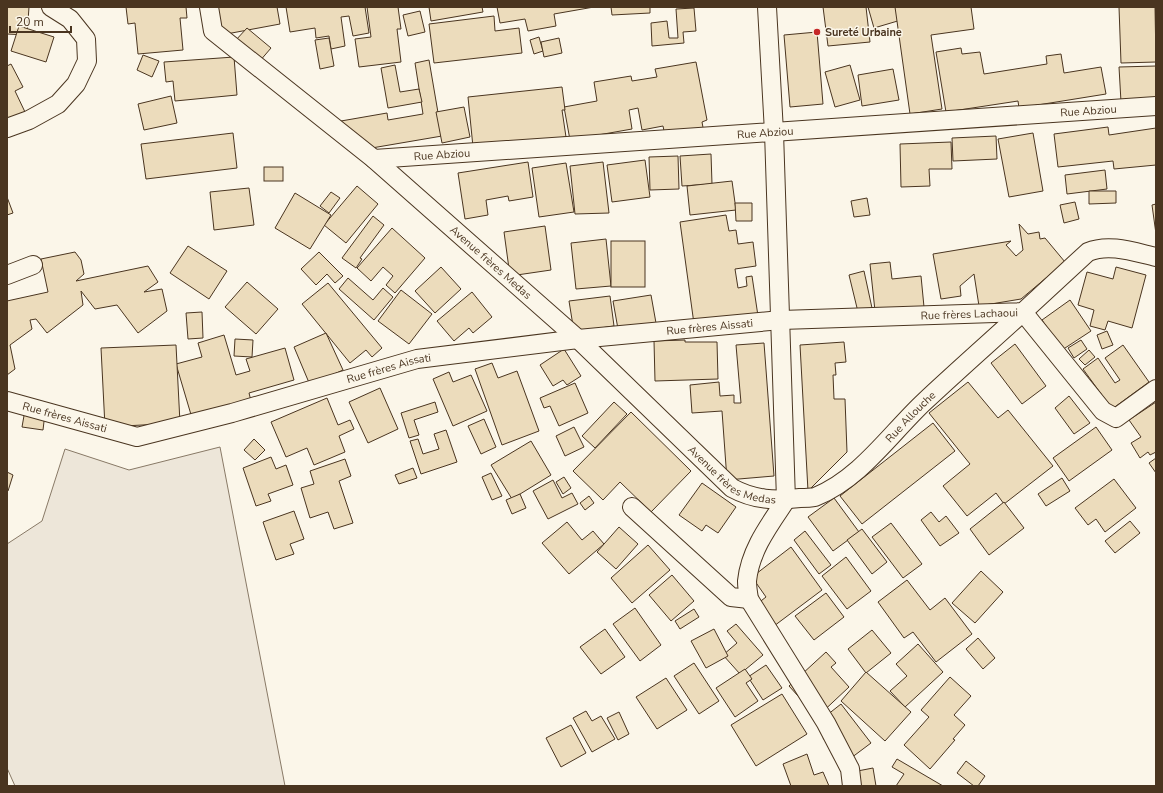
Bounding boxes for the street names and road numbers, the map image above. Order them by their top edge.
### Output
street label: Rue Abziou [1060,101,1117,120]
street label: Rue Abziou [736,123,794,142]
street label: Rue Abziou [413,145,471,164]
street label: Avenue frères Medas [447,222,535,302]
street label: Rue frères Lachaoui [920,305,1018,323]
street label: Rue frères Aissati [666,315,754,338]
street label: Rue frères Aissati [345,350,432,387]
street label: Rue Allouche [882,388,939,446]
street label: Rue frères Aissati [21,398,109,436]
street label: Avenue frères Medas [685,442,776,507]

